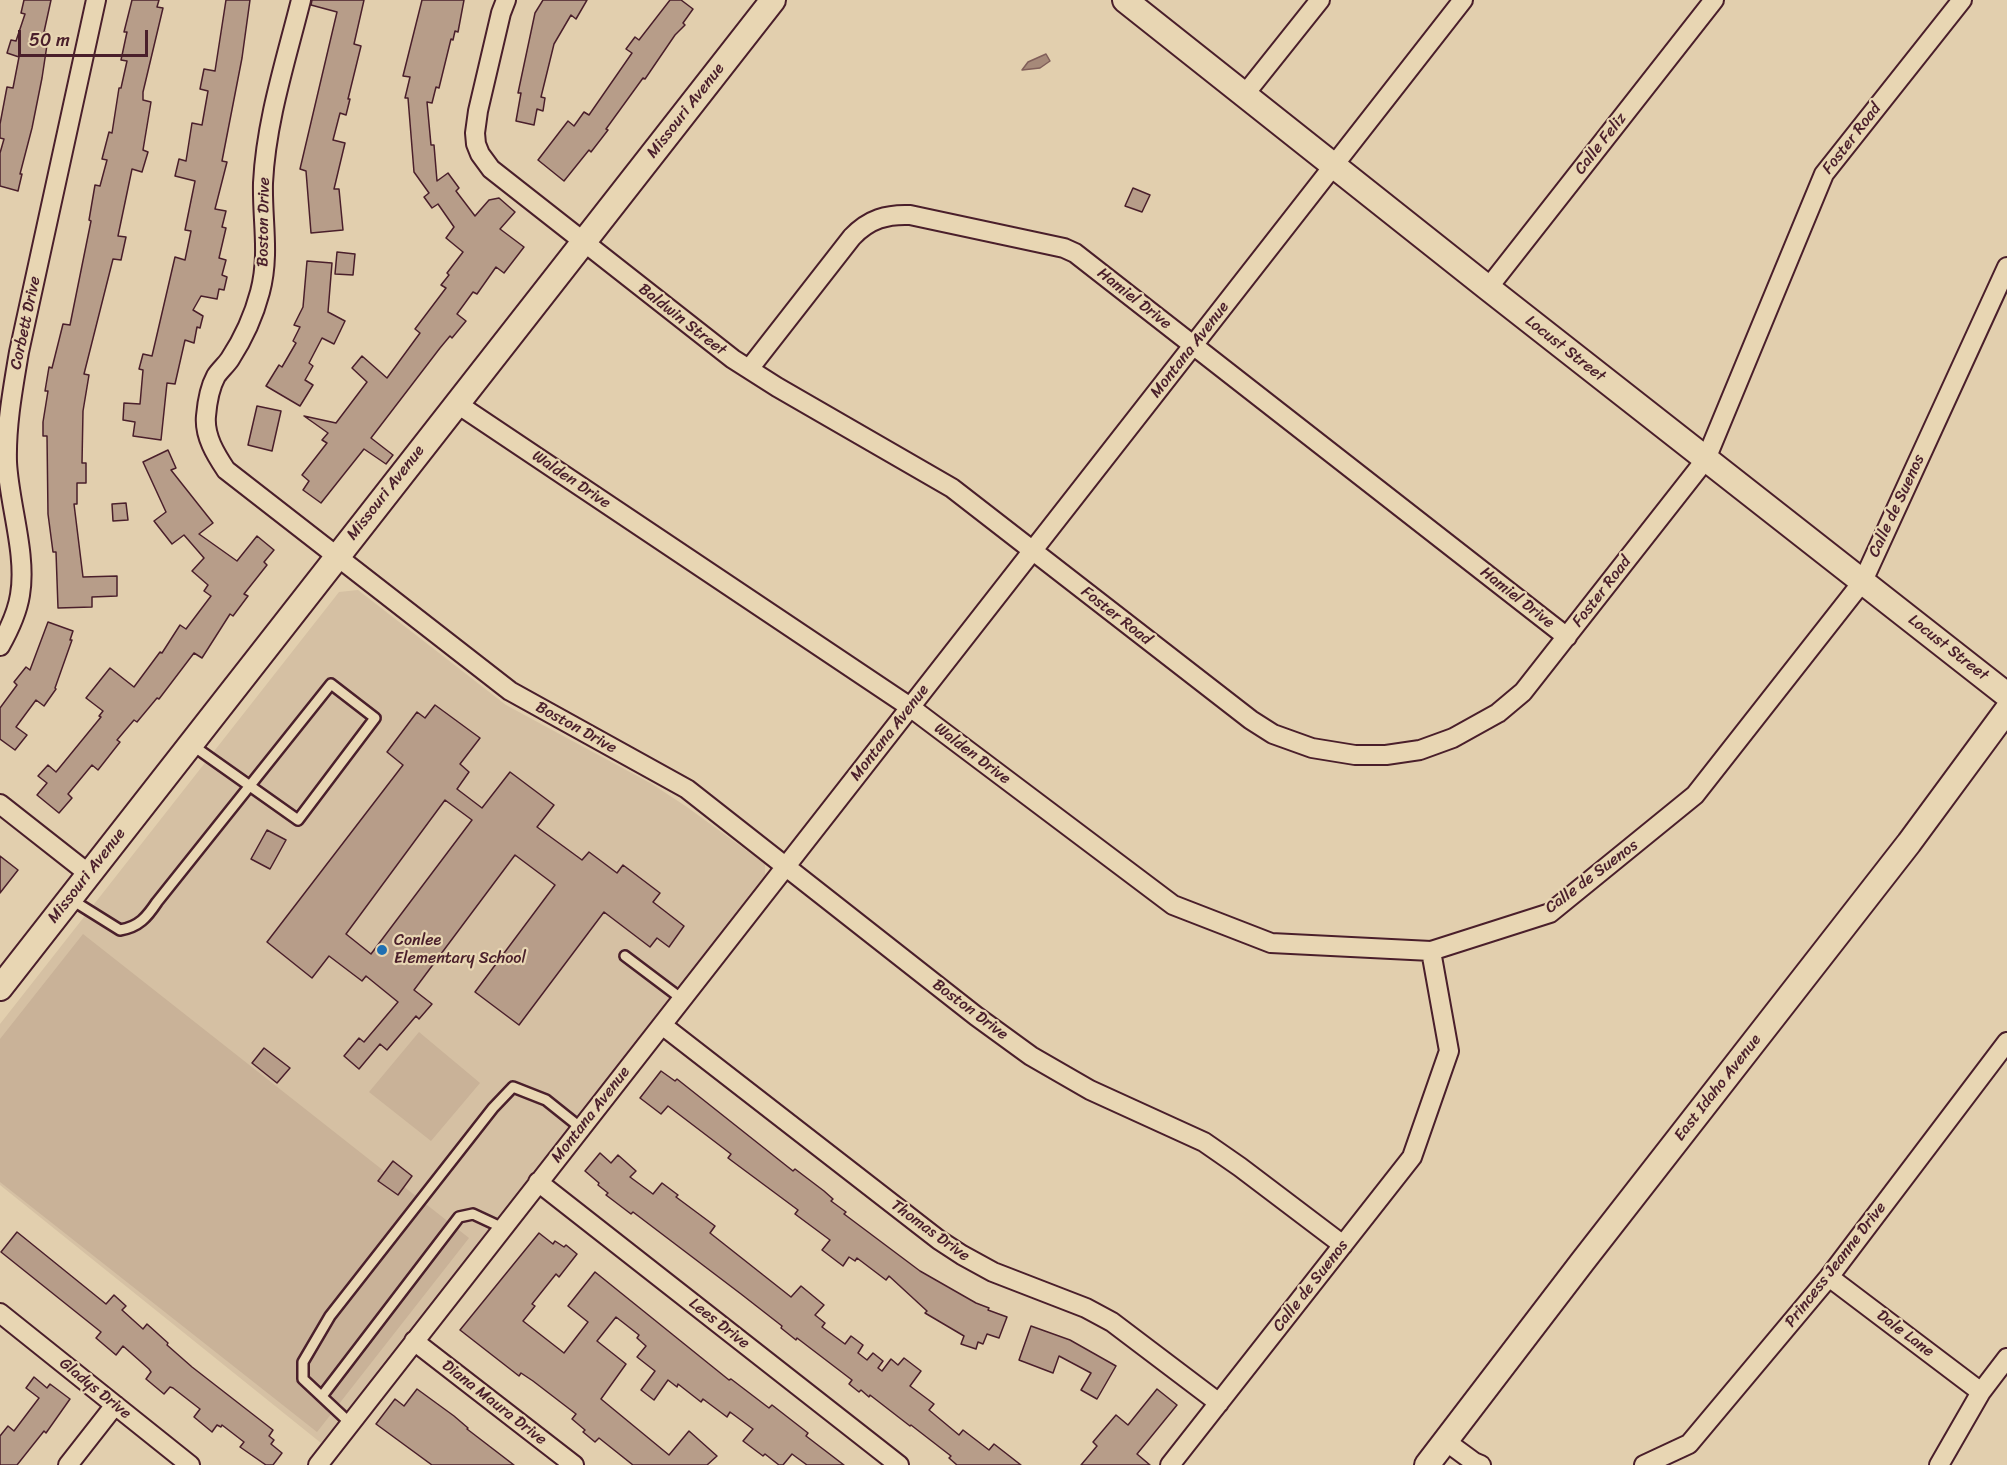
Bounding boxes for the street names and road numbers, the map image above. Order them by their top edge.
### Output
street label: Missouri Avenue [643,60,729,162]
street label: Foster Road [1818,100,1886,178]
street label: Calle Feliz [1571,109,1631,179]
street label: Boston Drive [254,177,274,267]
street label: Hamiel Drive [1093,264,1175,334]
street label: Corbett Drive [7,275,45,371]
street label: Baldwin Street [634,280,730,360]
street label: Montana Avenue [1146,298,1234,402]
street label: Locust Street [1521,312,1609,386]
street label: Missouri Avenue [343,442,429,544]
street label: Walden Drive [528,447,614,513]
street label: Calle de Suenos [1865,452,1929,560]
street label: Foster Road [1568,553,1636,631]
street label: Hamiel Drive [1476,563,1558,633]
street label: Foster Road [1077,582,1155,650]
street label: Locust Street [1904,611,1992,685]
street label: Montana Avenue [846,681,934,785]
street label: Boston Drive [532,698,620,758]
street label: Walden Drive [930,719,1014,789]
street label: Missouri Avenue [44,825,130,927]
street label: Calle de Suenos [1542,836,1642,918]
street label: Boston Drive [928,975,1012,1045]
street label: East Idaho Avenue [1670,1031,1766,1145]
street label: Montana Avenue [547,1063,635,1167]
street label: Thomas Drive [887,1196,973,1266]
street label: Princess Jeanne Drive [1781,1199,1891,1331]
street label: Calle de Suenos [1269,1236,1353,1336]
street label: Lees Drive [685,1294,753,1354]
street label: Dale Lane [1873,1306,1937,1362]
street label: Gladys Drive [55,1354,135,1424]
street label: Diana Maura Drive [438,1356,550,1450]

